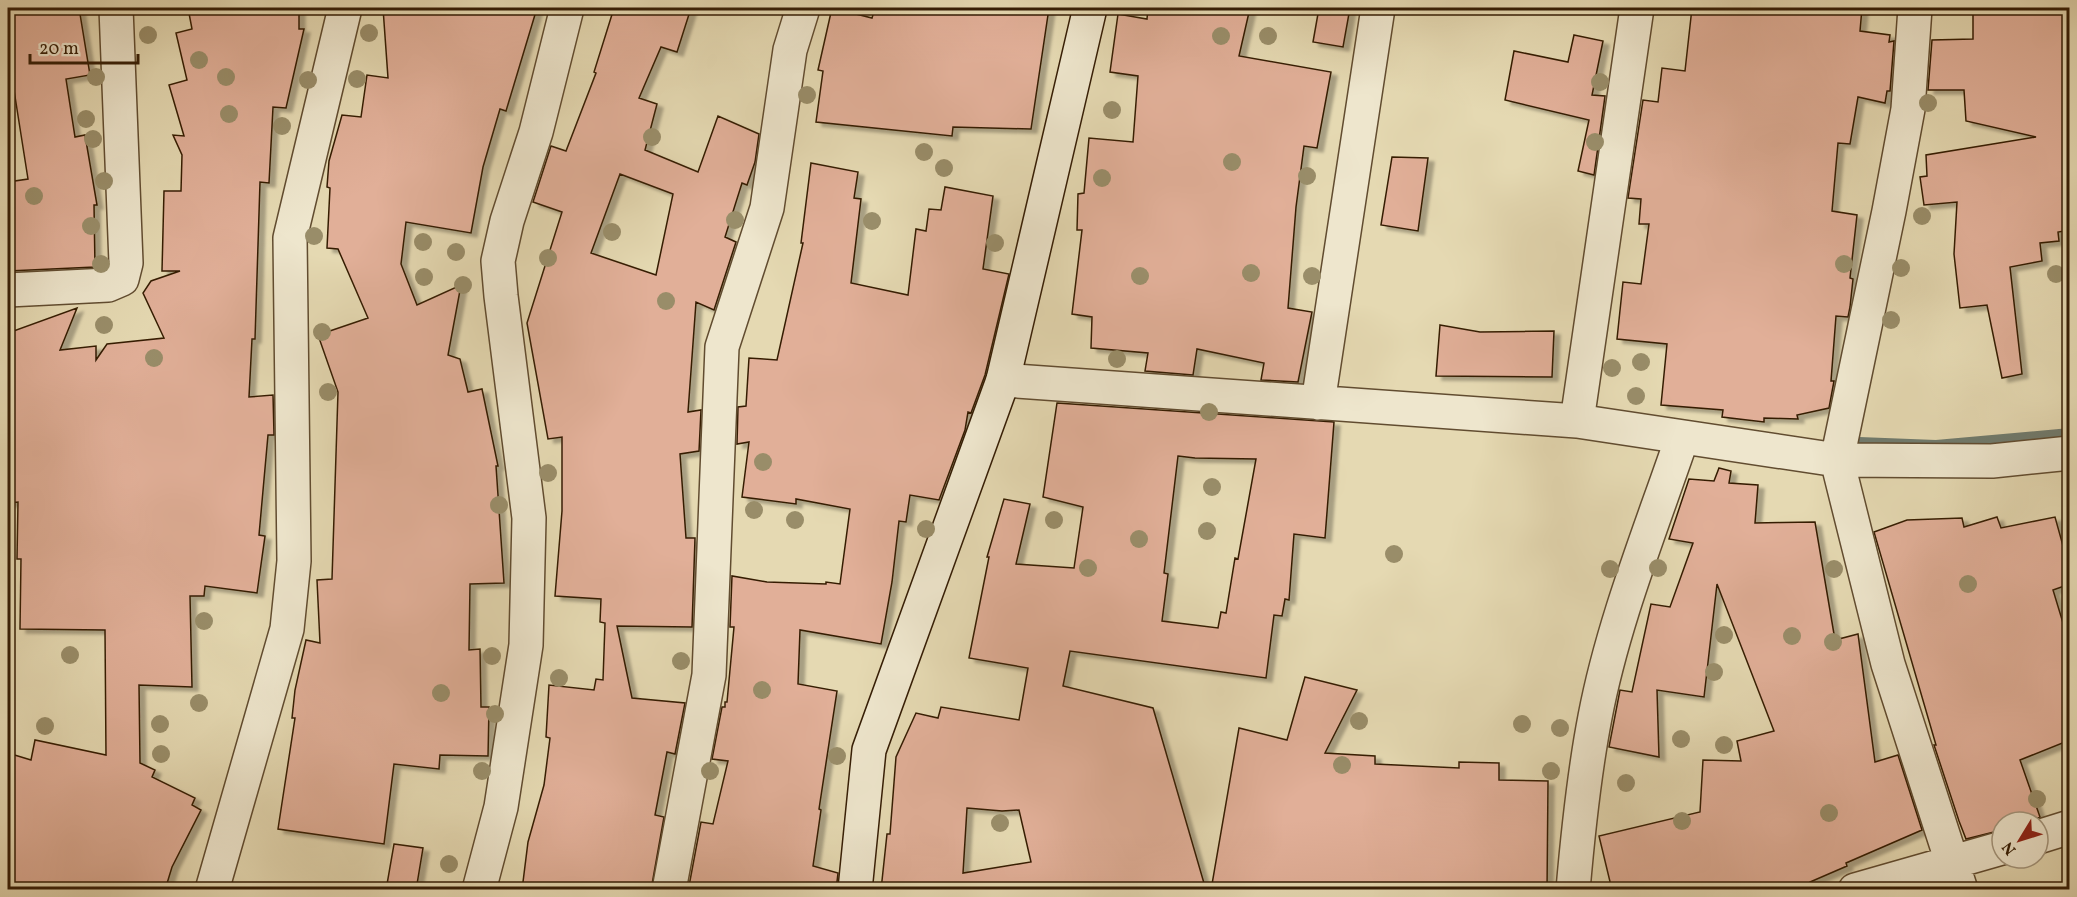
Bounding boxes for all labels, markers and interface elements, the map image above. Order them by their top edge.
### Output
scale bar [30,27,138,65]
text: 20 m [39,37,79,62]
north arrow [1990,810,2050,870]
text: N [1997,836,2022,859]

